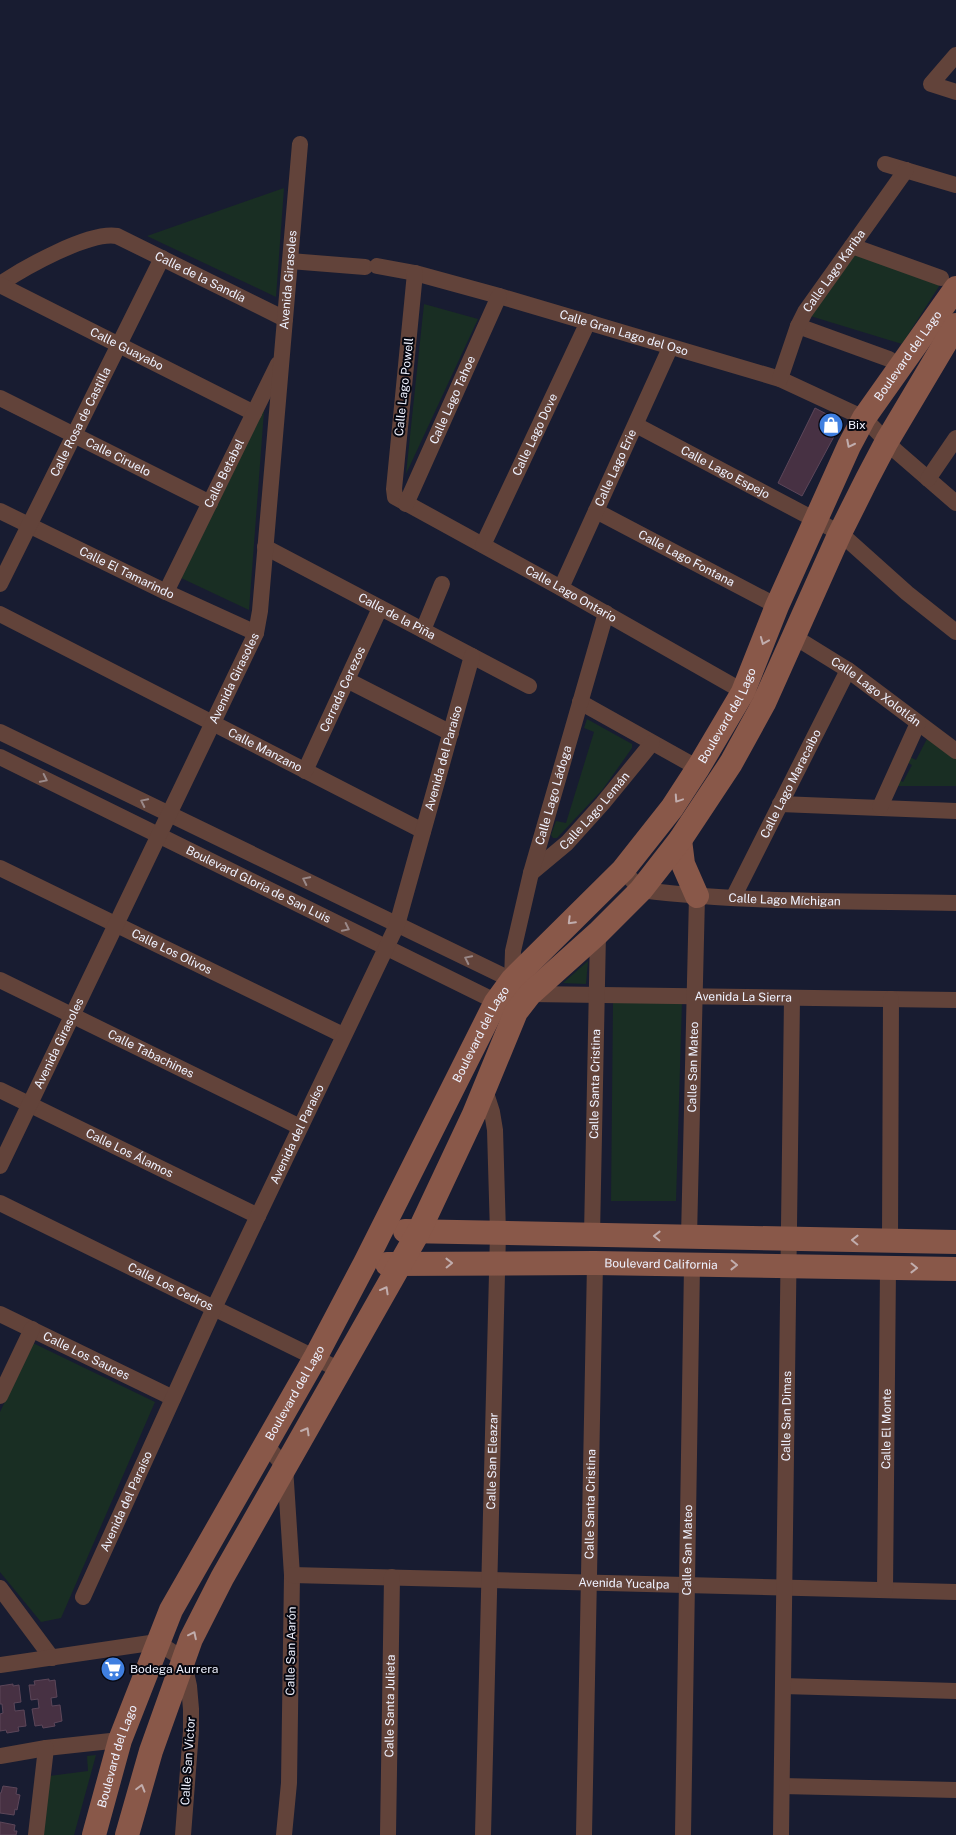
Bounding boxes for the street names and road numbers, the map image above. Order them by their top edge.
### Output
street label: Calle Lago Kariba [800,227,868,315]
street label: Avenida Girasoles [277,230,300,330]
street label: Calle de la Sandía [153,249,248,305]
street label: Calle Gran Lago del Oso [558,307,690,359]
street label: Boulevard del Lago [871,308,945,404]
street label: Calle Guayabo [88,325,166,373]
street label: Calle Lago Powell [392,337,416,437]
street label: Calle Lago Tahoe [427,353,478,446]
street label: Calle Rosa de Castilla [47,365,114,479]
street label: Calle Lago Dove [510,391,560,478]
street label: Calle Lago Erie [592,427,639,509]
street label: Calle Ciruelo [83,435,153,479]
street label: Calle Betabel [201,437,247,510]
street label: Calle Lago Espejo [678,443,772,502]
street label: Calle Lago Fontana [636,527,737,589]
street label: Calle El Tamarindo [77,544,177,602]
street label: Calle Lago Ontario [523,563,619,625]
street label: Calle de la Piña [356,590,438,642]
street label: Avenida Girasoles [206,631,262,726]
street label: Cerrada Cerezos [317,644,368,734]
street label: Calle Lago Xolotlán [828,654,924,729]
street label: Boulevard del Lago [695,666,759,766]
street label: Avenida del Paraíso [422,704,465,812]
street label: Calle Manzano [226,725,305,775]
street label: Calle Lago Maracaibo [757,727,824,840]
street label: Calle Lago Ládoga [532,744,574,847]
street label: Calle Lago Lemán [557,769,632,853]
street label: Boulevard Gloria de San Luis [184,843,333,926]
street label: Calle Lago Míchigan [728,891,841,908]
street label: Calle Los Olivos [129,926,214,977]
street label: Boulevard del Lago [450,983,512,1085]
street label: Avenida La Sierra [695,989,792,1005]
street label: Avenida Girasoles [31,996,87,1091]
street label: Calle San Mateo [685,1021,701,1113]
street label: Calle Tabachines [105,1027,196,1081]
street label: Calle Santa Cristina [587,1029,603,1139]
street label: Avenida del Paraíso [267,1082,327,1186]
street label: Calle Los Álamos [83,1126,175,1180]
street label: Boulevard California [604,1256,718,1272]
street label: Calle Los Cedros [126,1260,216,1314]
street label: Calle Los Sauces [41,1329,132,1383]
street label: Boulevard del Lago [262,1343,327,1443]
street label: Calle San Dimas [779,1371,794,1461]
street label: Calle El Monte [879,1389,894,1469]
street label: Calle San Eleazar [484,1412,501,1510]
street label: Avenida del Paraíso [98,1449,155,1554]
street label: Calle Santa Cristina [582,1449,598,1559]
street label: Calle San Mateo [680,1504,695,1596]
street label: Avenida Yucalpa [578,1575,670,1592]
street label: Calle San Aarón [283,1606,299,1696]
street label: Calle Santa Julieta [382,1654,398,1758]
street label: Boulevard del Lago [95,1703,140,1809]
street label: Calle San Víctor [178,1716,198,1806]

